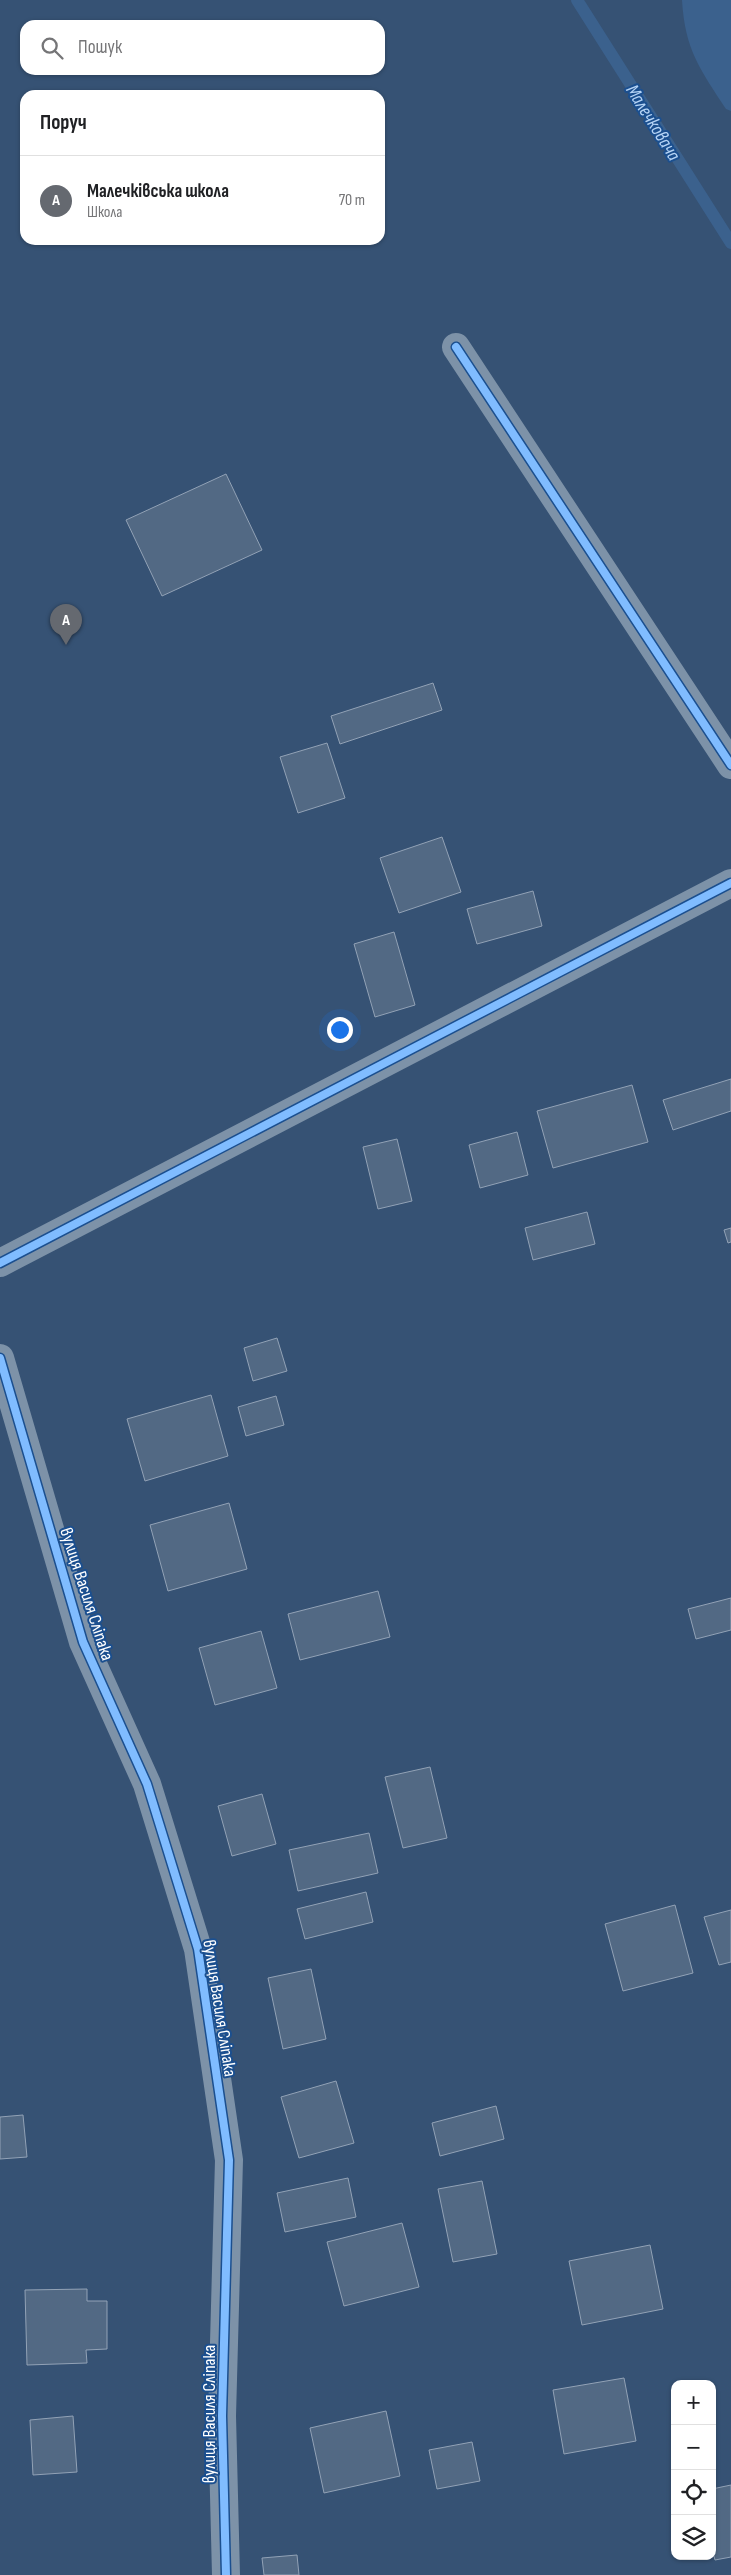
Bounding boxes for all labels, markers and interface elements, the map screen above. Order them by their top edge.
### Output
search box [20,20,385,75]
icon: search [38,34,66,62]
text: Пошук [78,36,122,59]
water label: Малечковача [620,80,685,165]
text: Поруч [40,110,87,135]
text: Малечківська школа [87,180,229,203]
text: A [52,191,60,210]
text: 70 m [339,191,365,210]
text: Школа [87,203,123,222]
pin: A [50,604,82,645]
your location [327,1017,353,1043]
street label: вулиця Василя Сліпака [55,1525,118,1663]
street label: вулиця Василя Сліпака [198,1938,241,2078]
street label: вулиця Василя Сліпака [199,2345,220,2483]
map controls [671,2380,716,2560]
button: + [671,2380,716,2425]
button: − [671,2425,716,2470]
button: locate [671,2470,716,2515]
button: layers [671,2515,716,2560]

